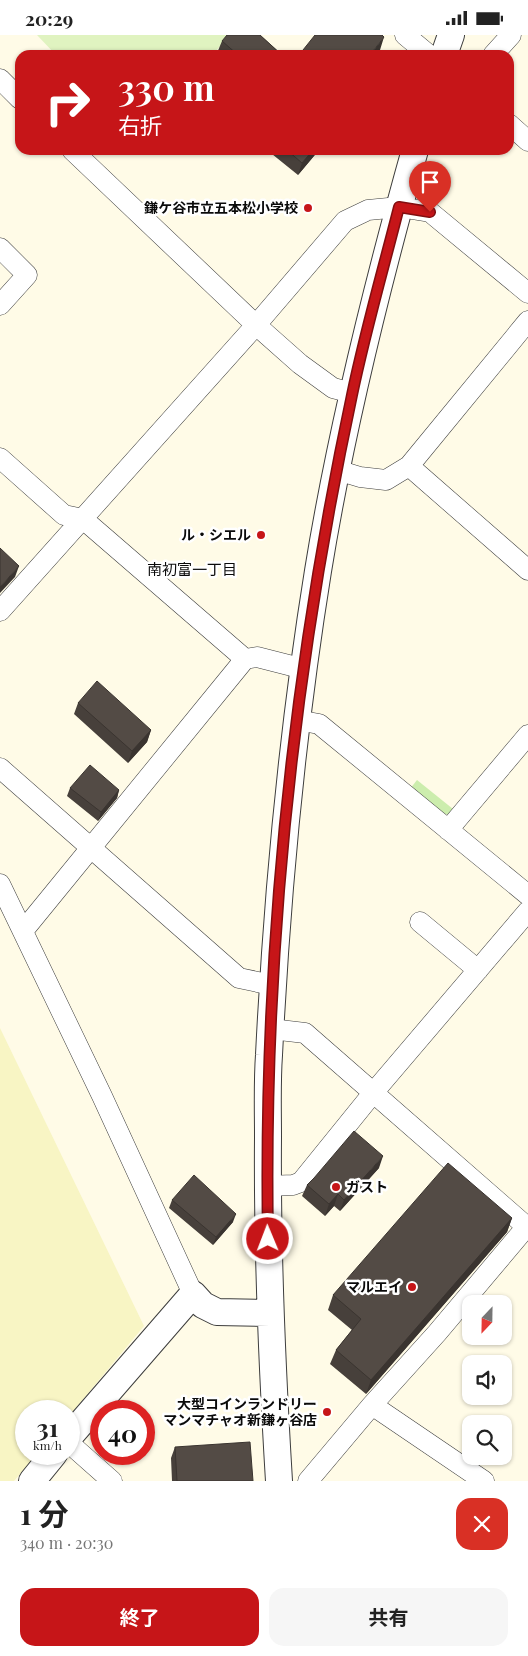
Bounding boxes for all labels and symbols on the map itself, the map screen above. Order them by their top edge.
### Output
pin [409,161,451,212]
place label: 鎌ケ谷市立五本松小学校 [144,198,298,217]
marker: 鎌ケ谷市立五本松小学校 [302,202,314,214]
place label: ル・シエル [181,525,251,544]
marker: ル・シエル [255,529,267,541]
district label: 南初富一丁目 [147,559,237,579]
place label: ガスト [346,1177,388,1196]
marker: ガスト [330,1181,342,1193]
position arrow [241,1212,293,1264]
place label: マルエイ [346,1277,402,1296]
marker: マルエイ [406,1281,418,1293]
north arrow [462,1295,512,1345]
place label: 大型コインランドリー マンマチャオ新鎌ヶ谷店 [163,1394,317,1429]
speed limit sign: 40 [90,1400,155,1465]
marker: 大型コインランドリー マンマチャオ新鎌ヶ谷店 [321,1406,333,1418]

